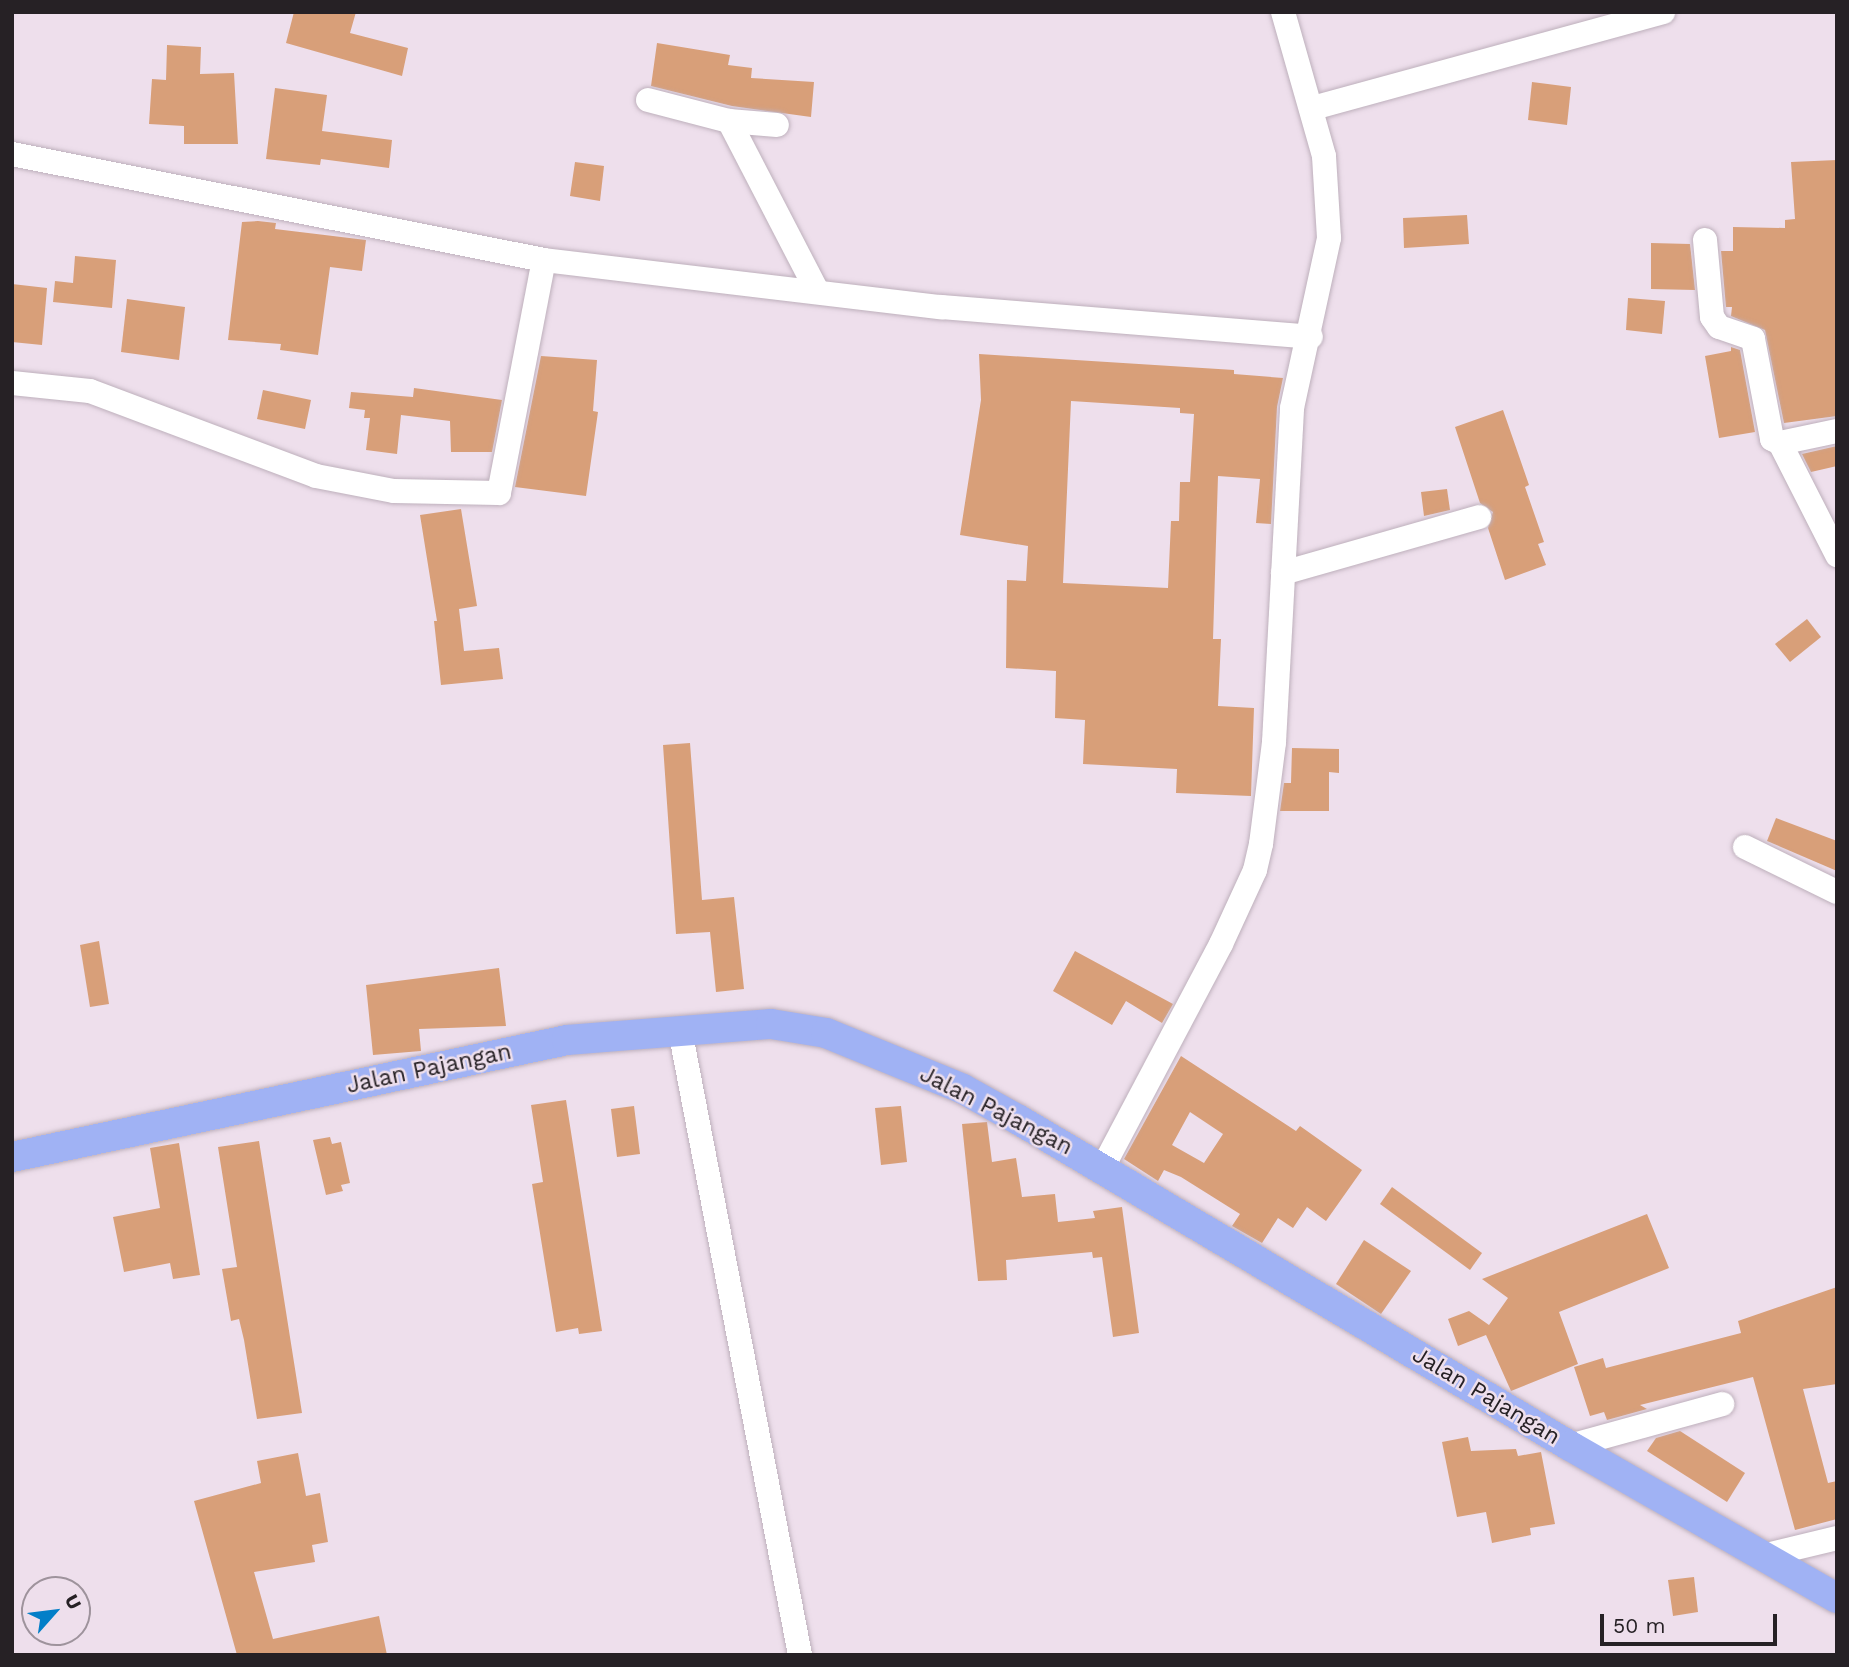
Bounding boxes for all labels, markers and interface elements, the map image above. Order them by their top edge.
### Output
street label: Jalan Pajangan [344,1038,514,1100]
street label: Jalan Pajangan [915,1061,1077,1161]
street label: Jalan Pajangan [1407,1341,1565,1451]
north arrow [21,1576,91,1646]
text: U [60,1590,87,1613]
scale bar [1604,1600,1781,1644]
text: 50 m [1613,1613,1665,1638]

